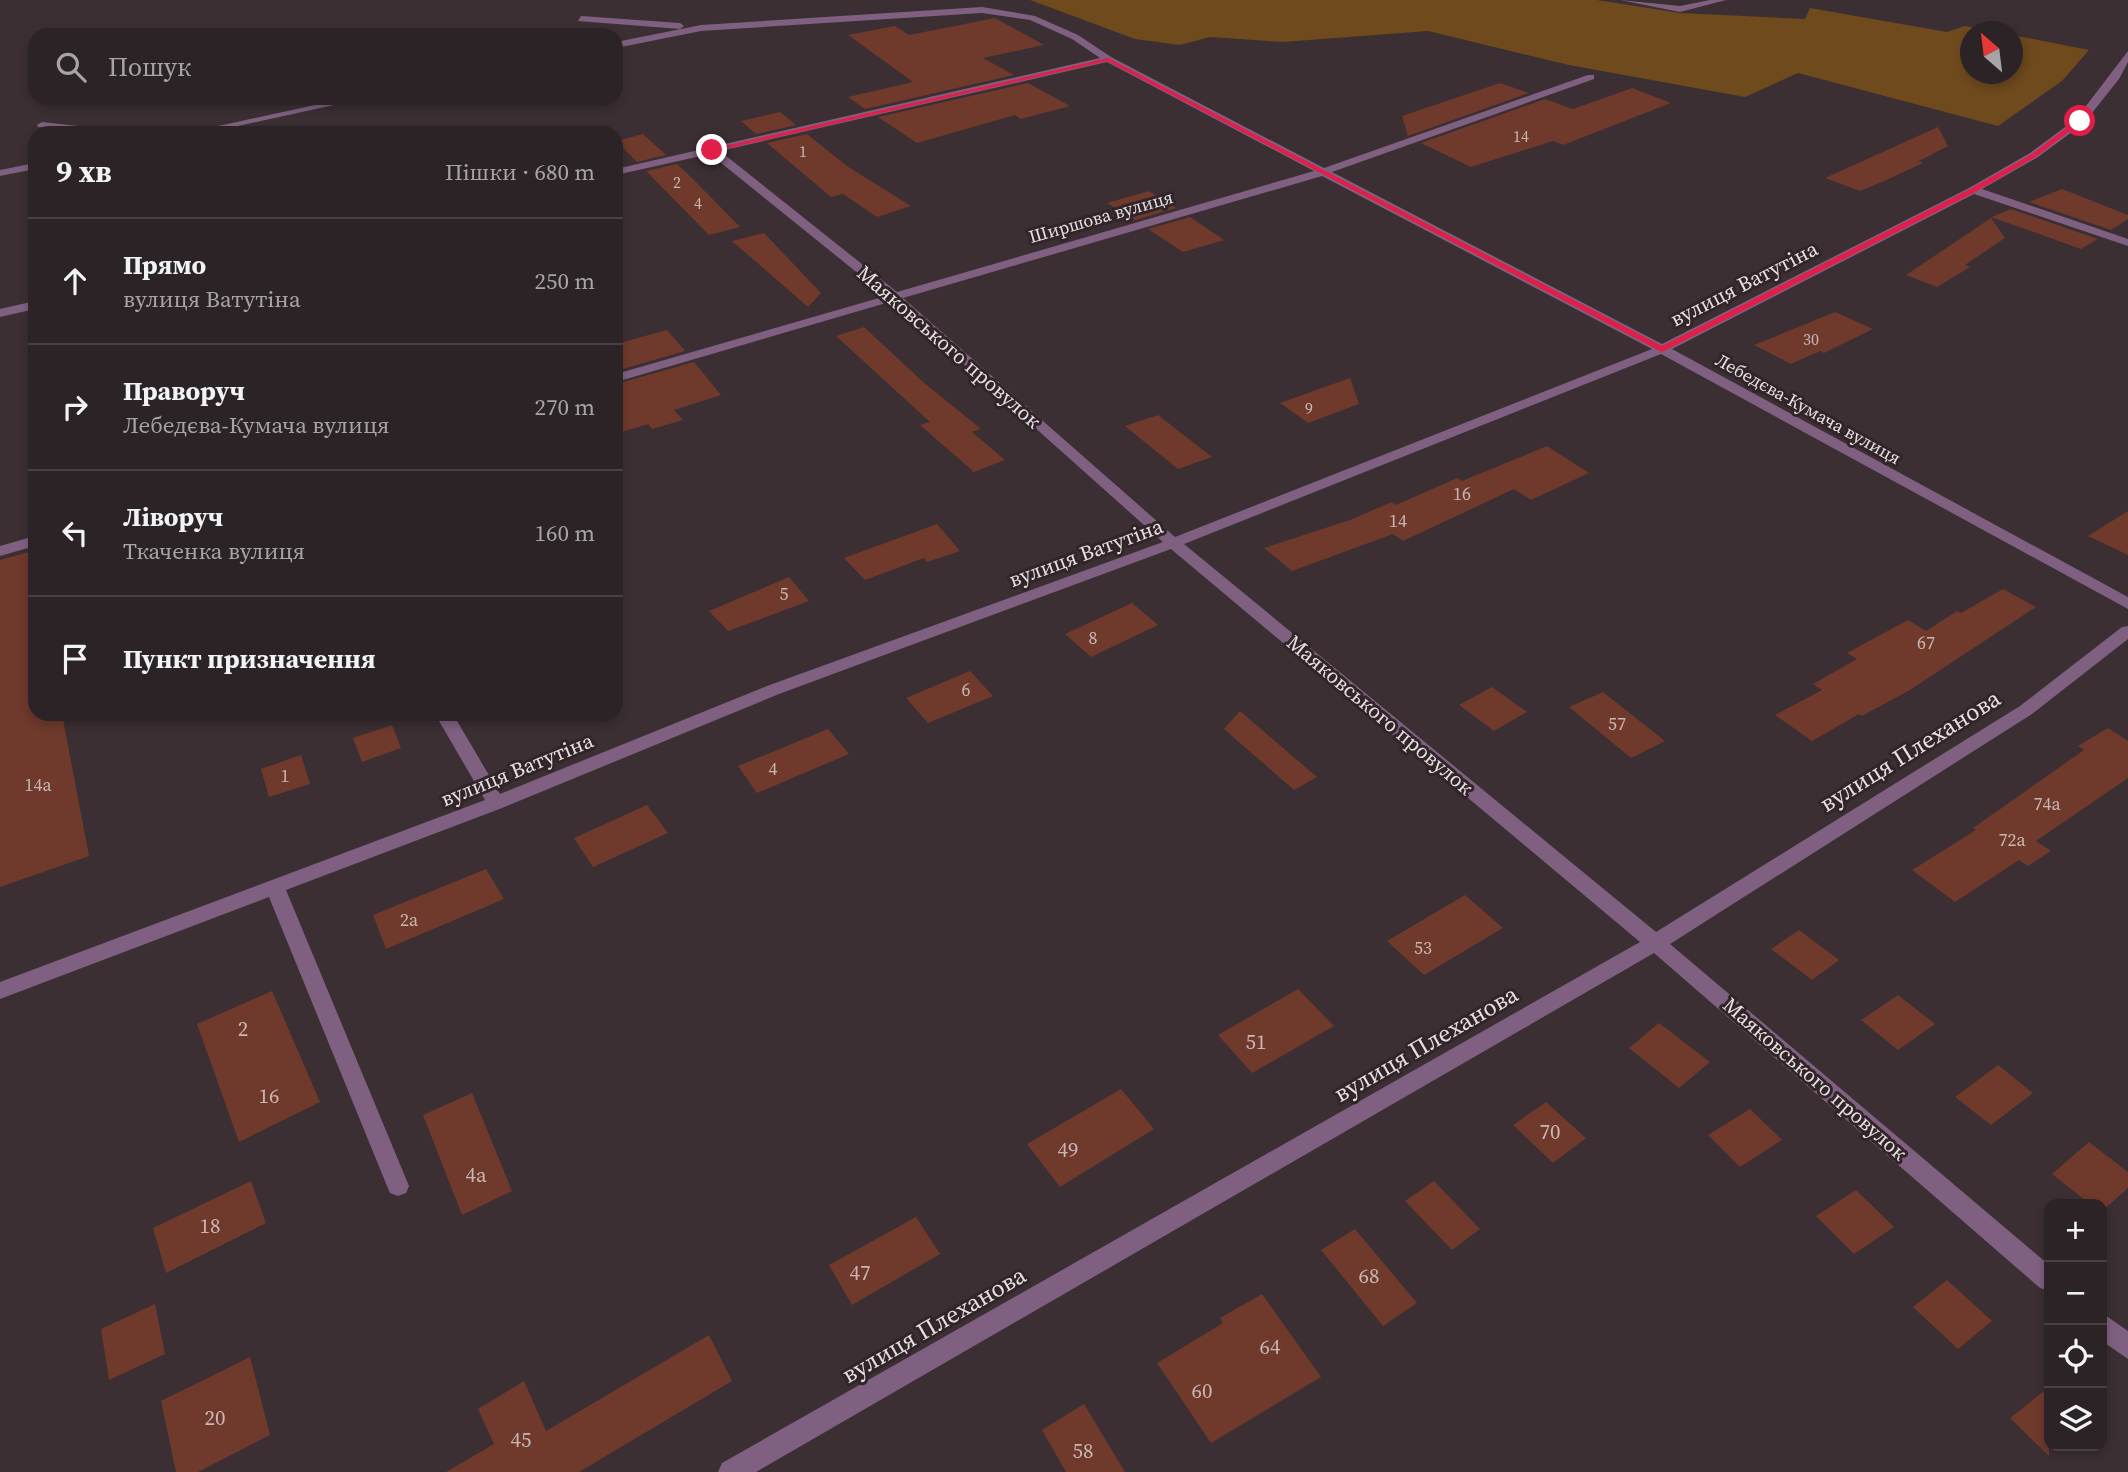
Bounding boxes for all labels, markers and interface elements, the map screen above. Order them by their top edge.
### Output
north arrow [1960,21,2023,84]
search box [28,28,623,105]
icon: search [52,48,90,86]
text: Пошук [108,49,191,85]
route start [2064,105,2095,136]
house number: 14 [1513,125,1529,147]
route end [696,134,727,165]
house number: 1 [799,140,807,162]
text: 9 хв [56,151,112,192]
text: Пішки · 680 m [445,156,595,188]
house number: 2 [673,171,681,193]
street label: Ширшова вулиця [1026,184,1176,249]
house number: 4 [694,192,702,214]
street label: вулиця Ватутіна [1665,234,1823,333]
text: Прямо [123,247,206,283]
street label: Маяковського провулок [851,258,1048,435]
icon: ahead [56,262,94,300]
text: 250 m [534,265,595,297]
text: вулиця Ватутіна [123,283,301,315]
house number: 30 [1803,328,1819,350]
street label: Лебедєва-Кумача вулиця [1711,347,1905,470]
text: Праворуч [123,373,245,409]
icon: right [56,388,94,426]
text: 270 m [534,391,595,423]
house number: 9 [1305,397,1313,419]
text: Лебедєва-Кумача вулиця [123,409,389,441]
house number: 16 [1453,481,1471,506]
text: Ліворуч [123,499,223,535]
house number: 14 [1389,508,1407,533]
street label: вулиця Ватутіна [1005,511,1167,594]
icon: left [56,514,94,552]
text: 160 m [534,517,595,549]
text: Ткаченка вулиця [123,535,305,567]
house number: 5 [780,581,789,606]
house number: 8 [1089,625,1098,650]
street label: Маяковського провулок [1281,628,1480,802]
house number: 67 [1917,630,1935,655]
icon: arrive [56,640,94,678]
text: Пункт призначення [123,641,376,677]
house number: 6 [962,677,971,702]
street label: вулиця Плеханова [1813,681,2007,820]
house number: 57 [1608,711,1626,736]
street label: вулиця Ватутіна [436,726,598,813]
house number: 4 [769,756,778,781]
house number: 1 [281,763,290,788]
house number: 14а [24,772,52,797]
house number: 74а [2033,791,2061,816]
house number: 72а [1998,827,2026,852]
house number: 2а [400,907,419,932]
house number: 53 [1414,935,1432,960]
street label: вулиця Плеханова [1328,977,1525,1110]
street label: Маяковського провулок [1717,990,1914,1167]
house number: 2 [238,1014,248,1043]
house number: 51 [1246,1027,1267,1056]
house number: 16 [259,1081,280,1110]
house number: 70 [1540,1117,1561,1146]
house number: 49 [1058,1135,1079,1164]
house number: 4а [465,1160,487,1189]
map controls [2044,1199,2107,1451]
button: + [2044,1199,2107,1262]
house number: 18 [200,1211,221,1240]
street label: вулиця Плеханова [836,1258,1033,1391]
house number: 47 [850,1258,871,1287]
house number: 68 [1359,1261,1380,1290]
button: − [2044,1262,2107,1325]
button: locate [2044,1325,2107,1388]
house number: 64 [1260,1332,1281,1361]
house number: 60 [1192,1376,1213,1405]
button: layers [2044,1388,2107,1451]
house number: 20 [205,1403,226,1432]
house number: 45 [511,1425,532,1454]
house number: 58 [1073,1436,1094,1465]

